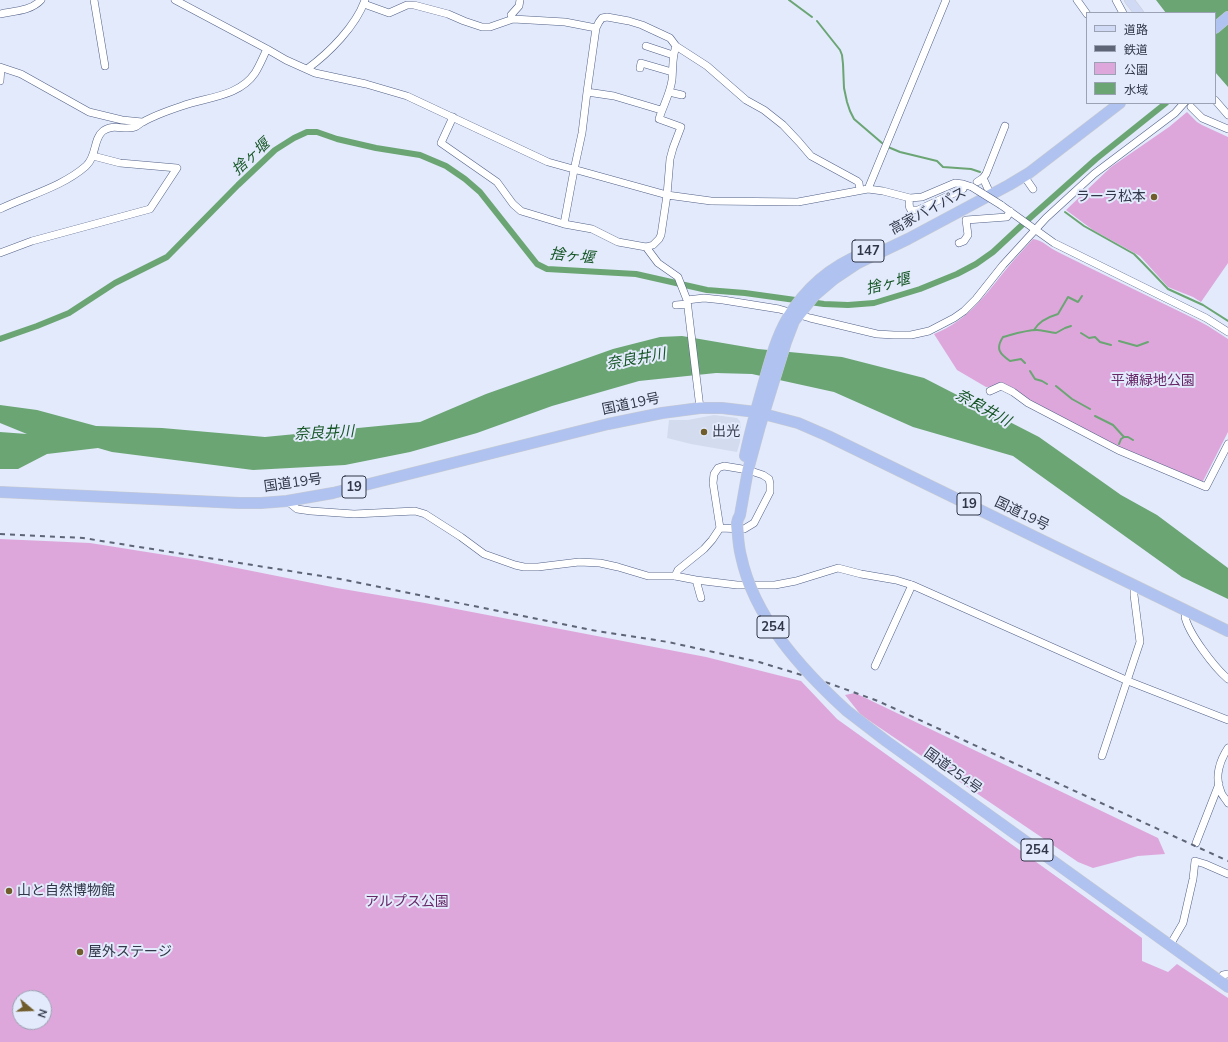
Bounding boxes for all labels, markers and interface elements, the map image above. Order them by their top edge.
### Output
legend [1086,12,1216,104]
text: 道路 [1124,22,1148,37]
text: 鉄道 [1124,42,1148,57]
text: 公園 [1124,62,1148,77]
text: 水域 [1124,82,1148,97]
water label: 捨ヶ堰 [228,135,274,179]
street label: 高家バイパス [887,184,969,238]
place label: ラーラ松本 [1076,189,1146,205]
marker: ラーラ松本 [1149,192,1159,202]
road number: 147 [852,240,884,262]
water label: 捨ヶ堰 [549,245,595,267]
water label: 捨ヶ堰 [864,270,912,298]
water label: 奈良井川 [605,345,667,373]
park label: 平瀬緑地公園 [1111,373,1195,389]
water label: 奈良井川 [952,386,1014,430]
street label: 国道19号 [600,390,662,418]
water label: 奈良井川 [294,422,354,444]
place label: 出光 [712,424,740,440]
marker: 出光 [699,427,709,437]
street label: 国道19号 [263,471,323,495]
road number: 19 [342,476,366,498]
road number: 19 [957,493,981,515]
street label: 国道19号 [992,494,1052,534]
road number: 254 [757,616,789,638]
street label: 国道254号 [921,744,985,798]
road number: 254 [1021,839,1053,861]
place label: 山と自然博物館 [17,883,115,899]
marker: 山と自然博物館 [4,886,14,896]
park label: アルプス公園 [365,894,449,910]
place label: 屋外ステージ [88,944,172,960]
marker: 屋外ステージ [75,947,85,957]
north arrow [12,990,52,1030]
text: N [34,1007,50,1020]

